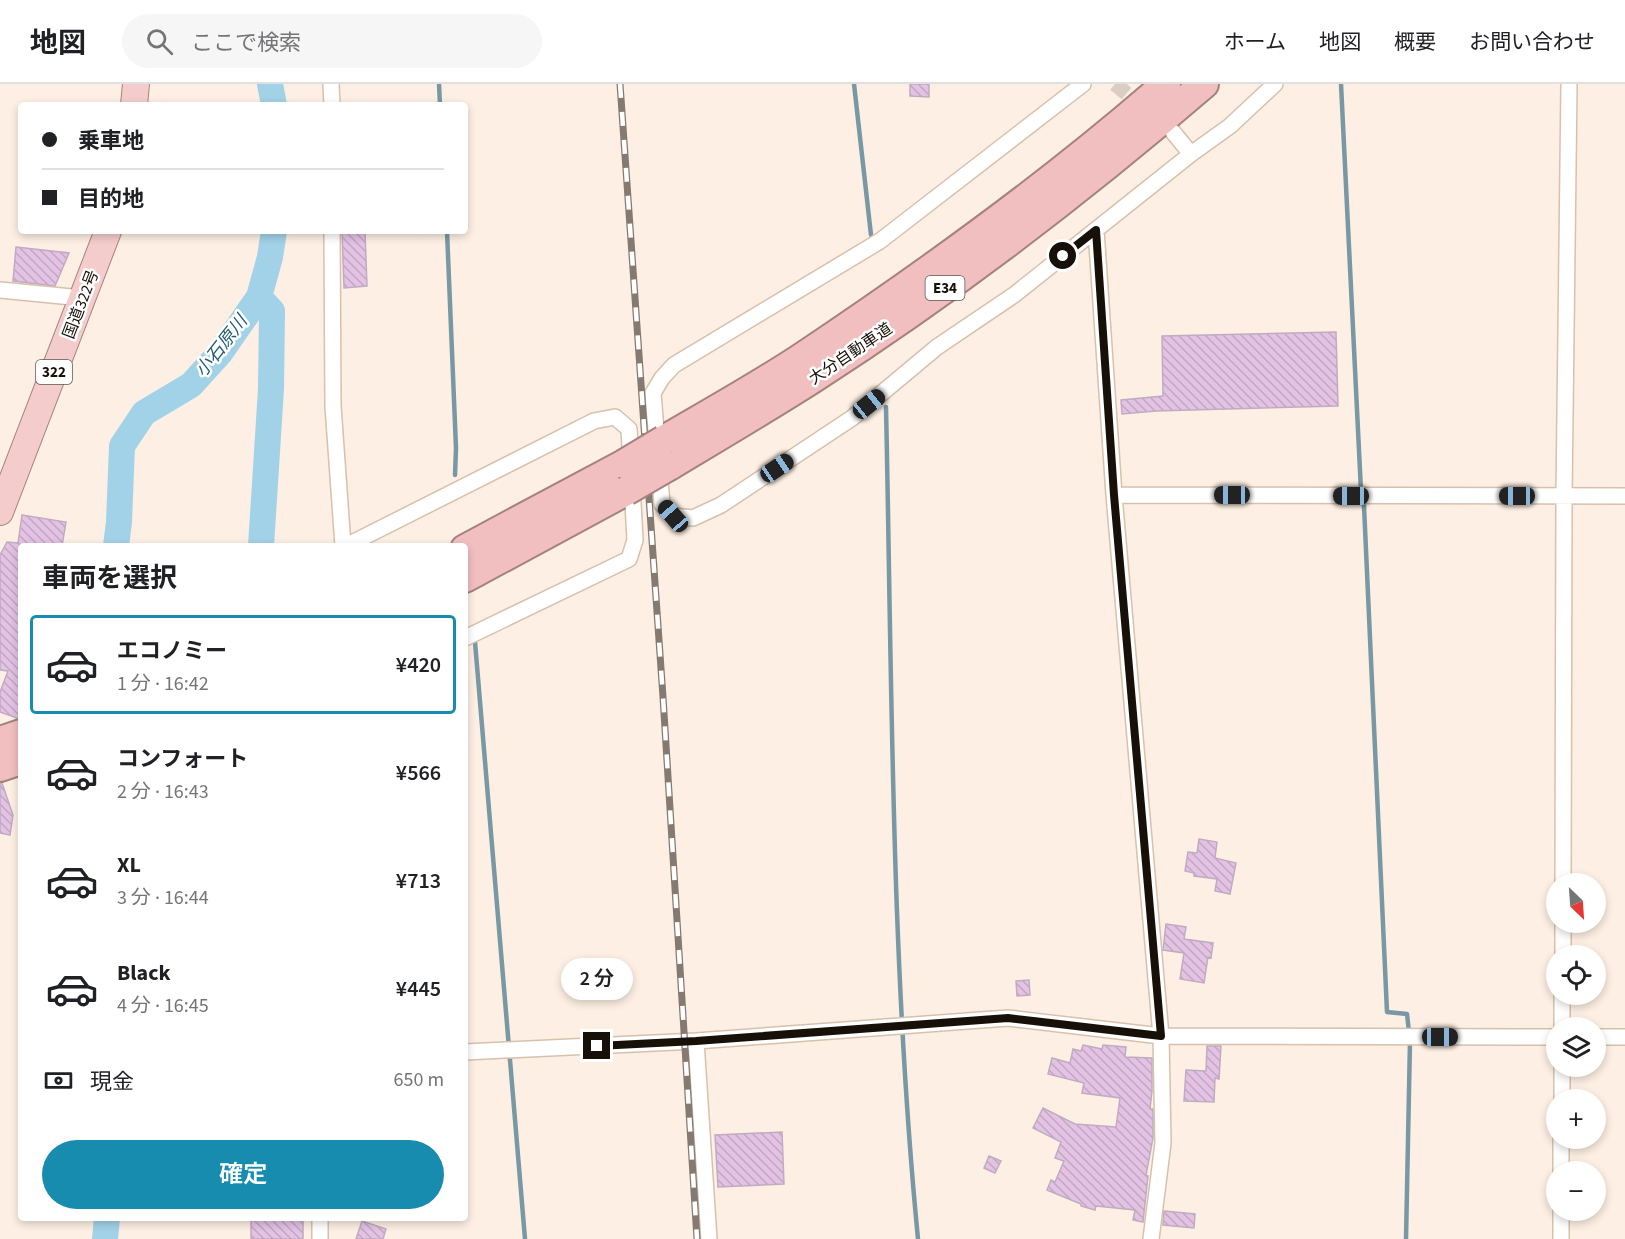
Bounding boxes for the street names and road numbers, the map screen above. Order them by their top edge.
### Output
street label: 国道322号 [58,267,104,342]
road number: E34 [926,276,964,300]
street label: 大分自動車道 [805,318,897,390]
road number: 322 [36,360,72,384]

